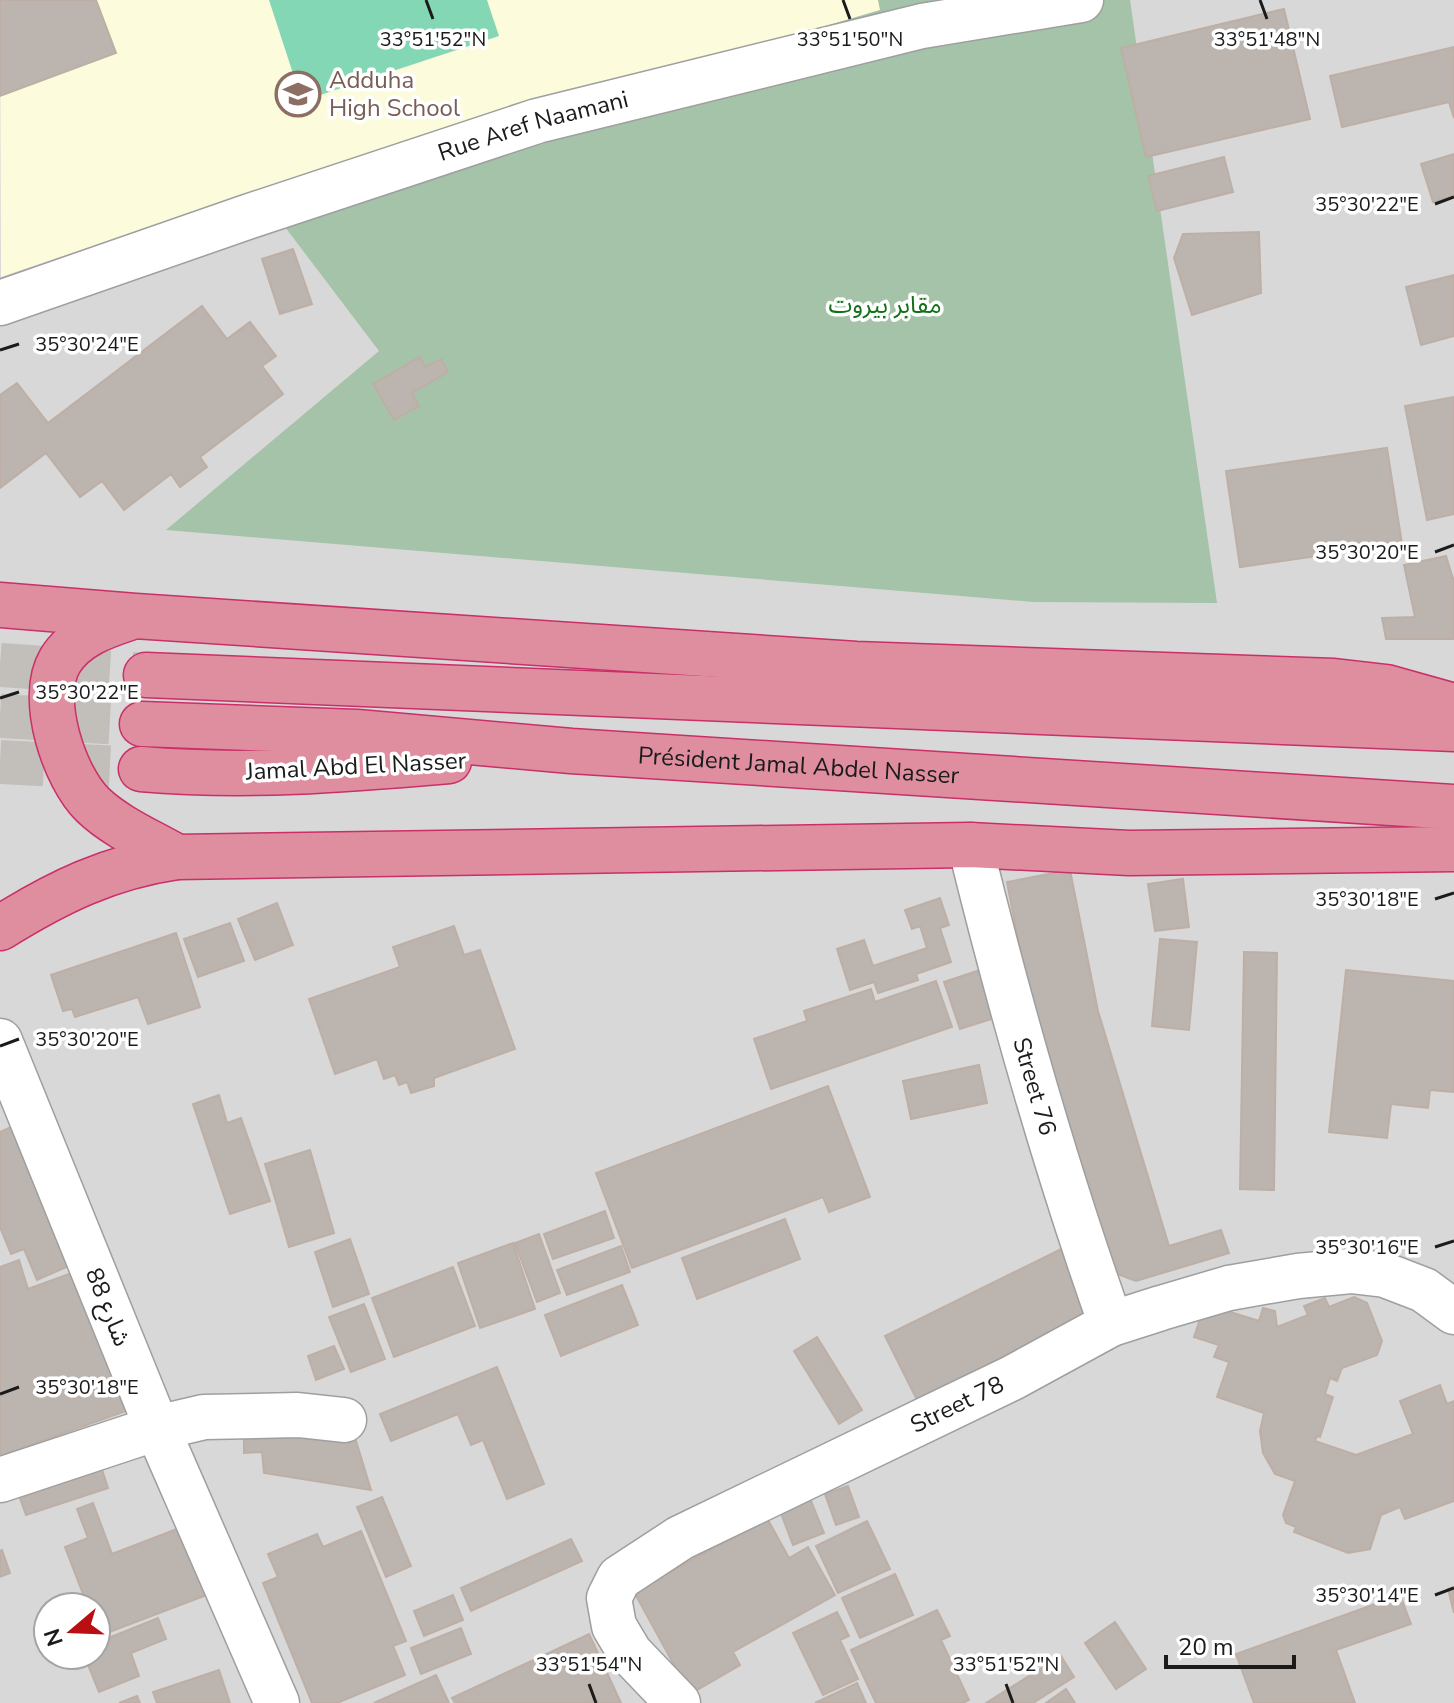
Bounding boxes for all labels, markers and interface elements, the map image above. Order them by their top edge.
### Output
text: 33°51'52"N [380,26,486,53]
text: 33°51'50"N [797,26,903,53]
text: 33°51'48"N [1214,26,1320,53]
place label: Adduha High School [329,64,460,124]
school or university icon: Adduha High School [274,70,322,118]
street label: Rue Aref Naamani [434,83,632,169]
text: 35°30'22"E [1315,191,1419,218]
park label: مقابر بيروت [828,289,942,321]
text: 35°30'24"E [35,331,139,358]
text: 35°30'20"E [1315,539,1419,566]
text: 35°30'22"E [35,679,139,706]
street label: Président Jamal Abdel Nasser [637,739,961,792]
street label: Jamal Abd El Nasser [244,744,468,788]
text: 35°30'18"E [1315,886,1419,913]
text: 35°30'20"E [35,1026,139,1053]
street label: Street 76 [1005,1034,1064,1139]
text: 35°30'16"E [1315,1234,1419,1261]
street label: شارع 88 [77,1263,138,1351]
street label: Street 78 [905,1368,1009,1441]
text: 35°30'18"E [35,1374,139,1401]
text: 35°30'14"E [1315,1582,1419,1609]
north arrow [32,1591,112,1671]
scale bar [1166,1619,1294,1669]
text: N [37,1625,71,1650]
text: 20 m [1178,1631,1234,1663]
text: 33°51'54"N [536,1651,642,1678]
text: 33°51'52"N [953,1651,1059,1678]

